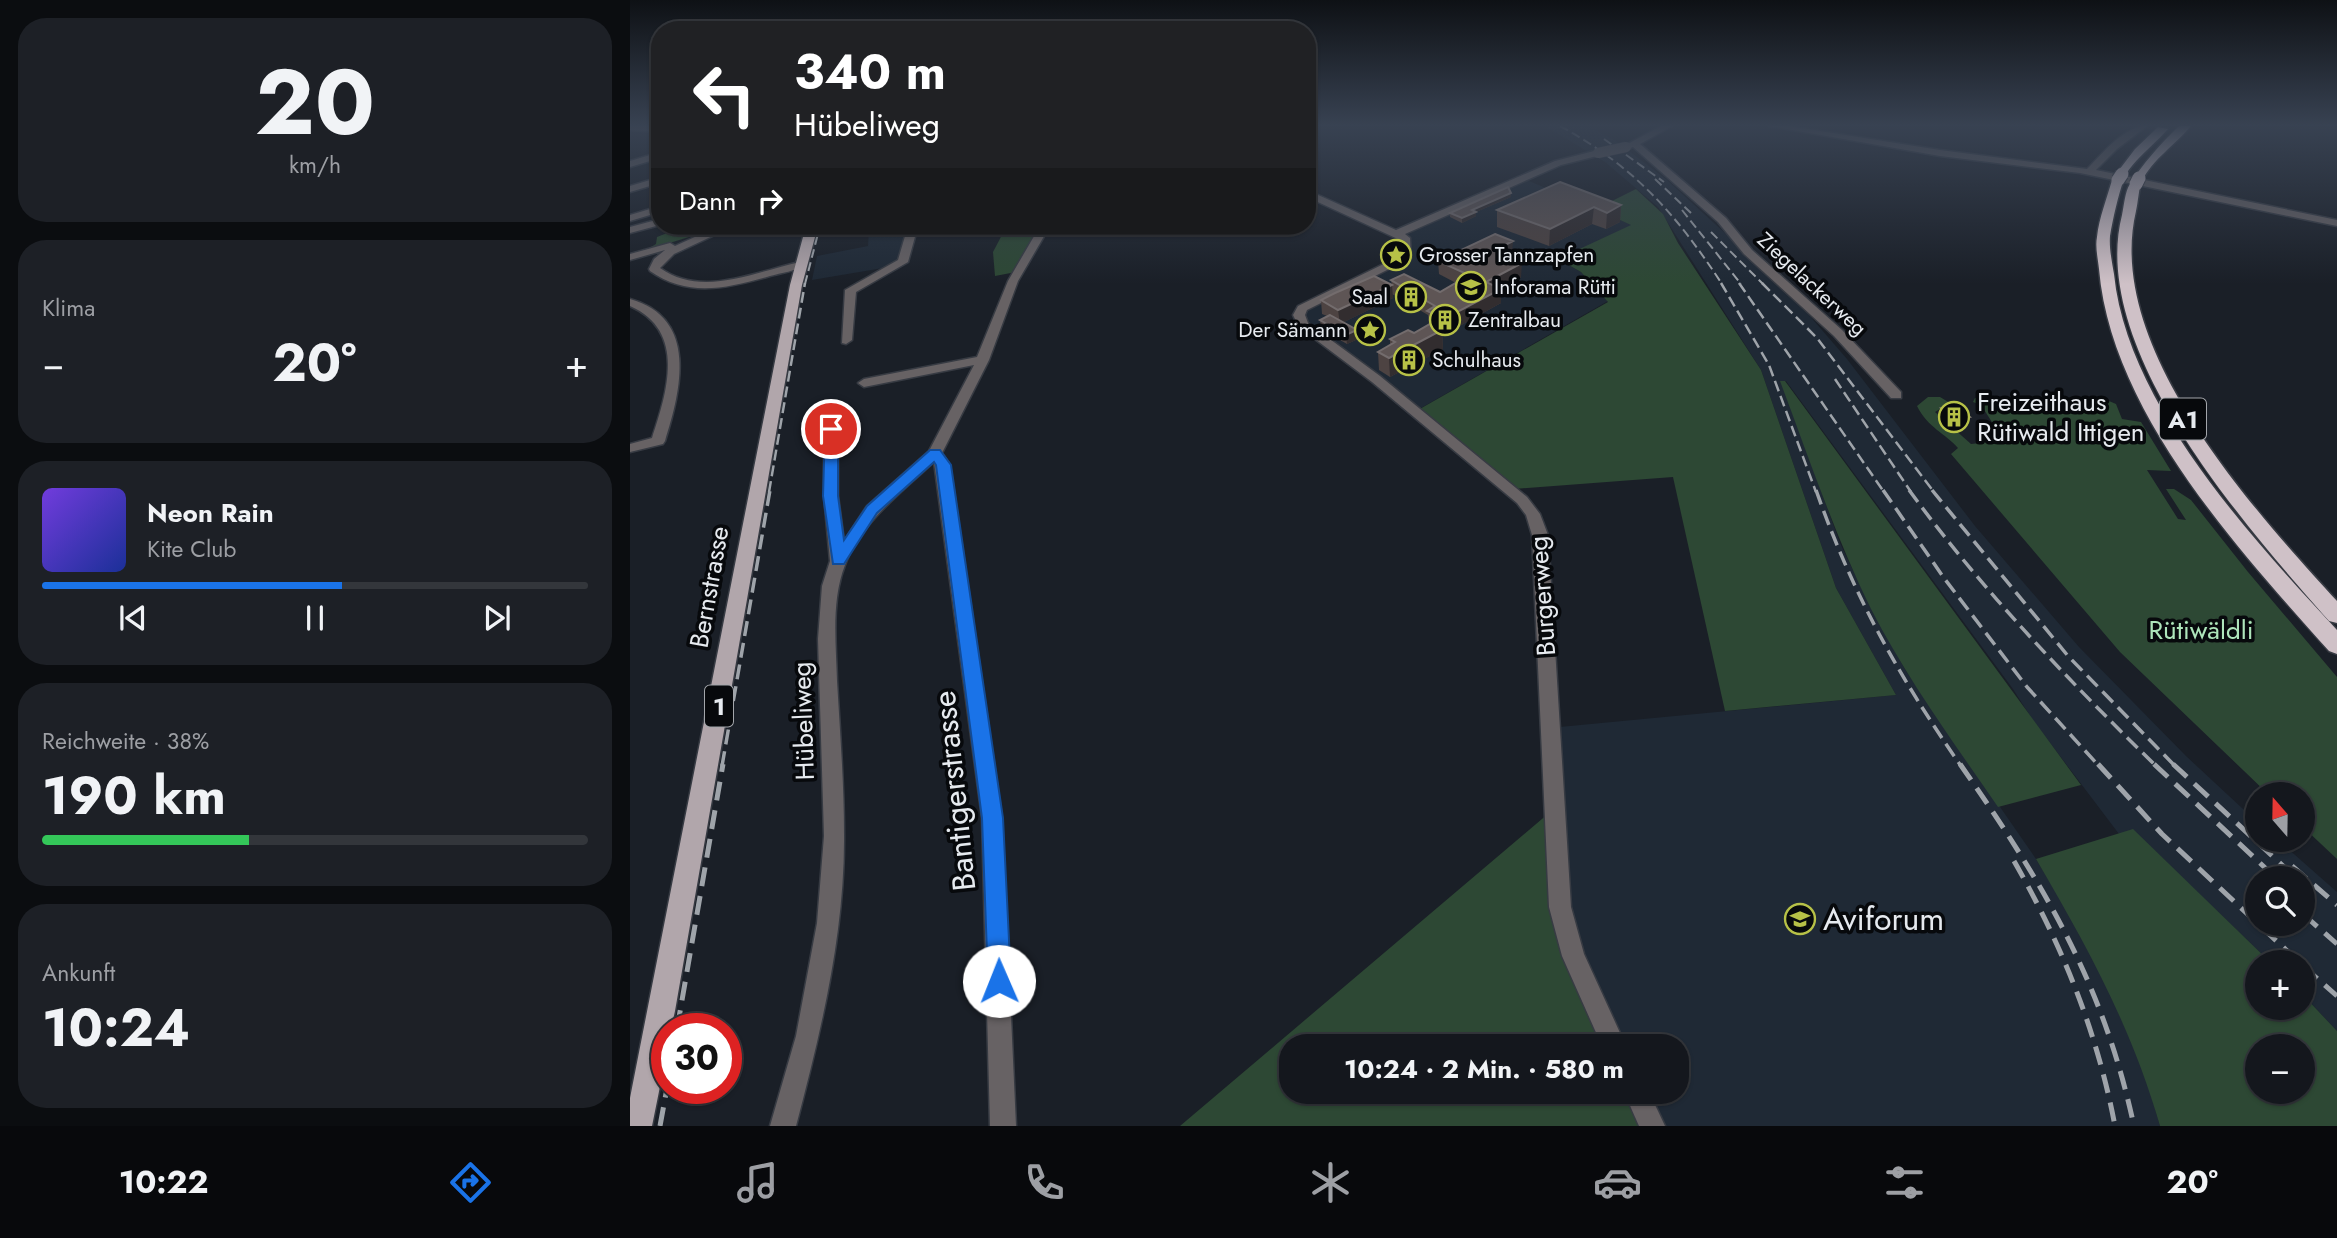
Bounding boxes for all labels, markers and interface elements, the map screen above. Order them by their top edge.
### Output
text: 20 [255,37,375,168]
text: 340 m [794,37,946,107]
icon: left [679,49,770,140]
text: Hübeliweg [794,102,940,148]
text: km/h [289,148,341,182]
text: Dann [679,182,737,220]
icon: right [751,182,789,220]
street label: Ziegelackerweg [1751,225,1873,343]
place icon: Grosser Tannzapfen [1379,238,1413,272]
place label: Grosser Tannzapfen [1419,240,1594,270]
school or university icon: Inforama Rütti [1454,270,1488,304]
place label: Inforama Rütti [1494,272,1616,302]
building icon: Saal [1394,280,1428,314]
place label: Saal [1351,282,1388,312]
text: Klima [42,291,95,325]
building icon: Zentralbau [1428,303,1462,337]
place label: Zentralbau [1468,305,1561,335]
place icon: Der Sämann [1353,313,1387,347]
place label: Der Sämann [1238,315,1347,345]
text: 20° [273,325,357,401]
text: − [42,336,64,391]
text: + [565,336,588,391]
building icon: Schulhaus [1392,343,1426,377]
place label: Schulhaus [1432,345,1521,375]
place label: Freizeithaus Rütiwald Ittigen [1977,383,2144,451]
road number: A1 [2160,398,2206,440]
pin [801,399,861,459]
building icon: Freizeithaus Rütiwald Ittigen [1937,400,1971,434]
icon: arrive [812,410,850,448]
text: Neon Rain [147,494,274,532]
street label: Bernstrasse [680,523,738,651]
text: Kite Club [147,532,236,566]
street label: Burgerweg [1519,535,1565,657]
icon: previous [114,599,152,637]
icon: pause [296,599,334,637]
icon: next [478,599,516,637]
park label: Rütiwäldli [2148,611,2254,649]
street label: Hübeliweg [782,661,824,781]
road number: 1 [705,686,733,726]
street label: Bantigerstrasse [921,689,987,893]
text: Reichweite · 38% [42,724,209,758]
text: 190 km [42,758,226,834]
north arrow [2245,782,2315,852]
map controls [2245,782,2315,1104]
button: search [2245,866,2315,936]
place label: Aviforum [1823,896,1944,942]
school or university icon: Aviforum [1783,902,1817,936]
position arrow [962,944,1036,1018]
button: + [2245,950,2315,1020]
text: Ankunft [42,956,115,990]
text: 10:24 [42,990,190,1066]
speed limit sign: 30 [651,1013,742,1104]
button: − [2245,1034,2315,1104]
text: 10:24 · 2 Min. · 580 m [1344,1050,1624,1088]
icon: directions [446,1158,495,1207]
icon: music [733,1158,782,1207]
icon: phone [1020,1158,1069,1207]
icon: climate [1306,1158,1355,1207]
icon: car [1593,1158,1642,1207]
icon: filters [1880,1158,1929,1207]
text: 10:22 [119,1159,209,1205]
text: 20° [2166,1159,2218,1205]

